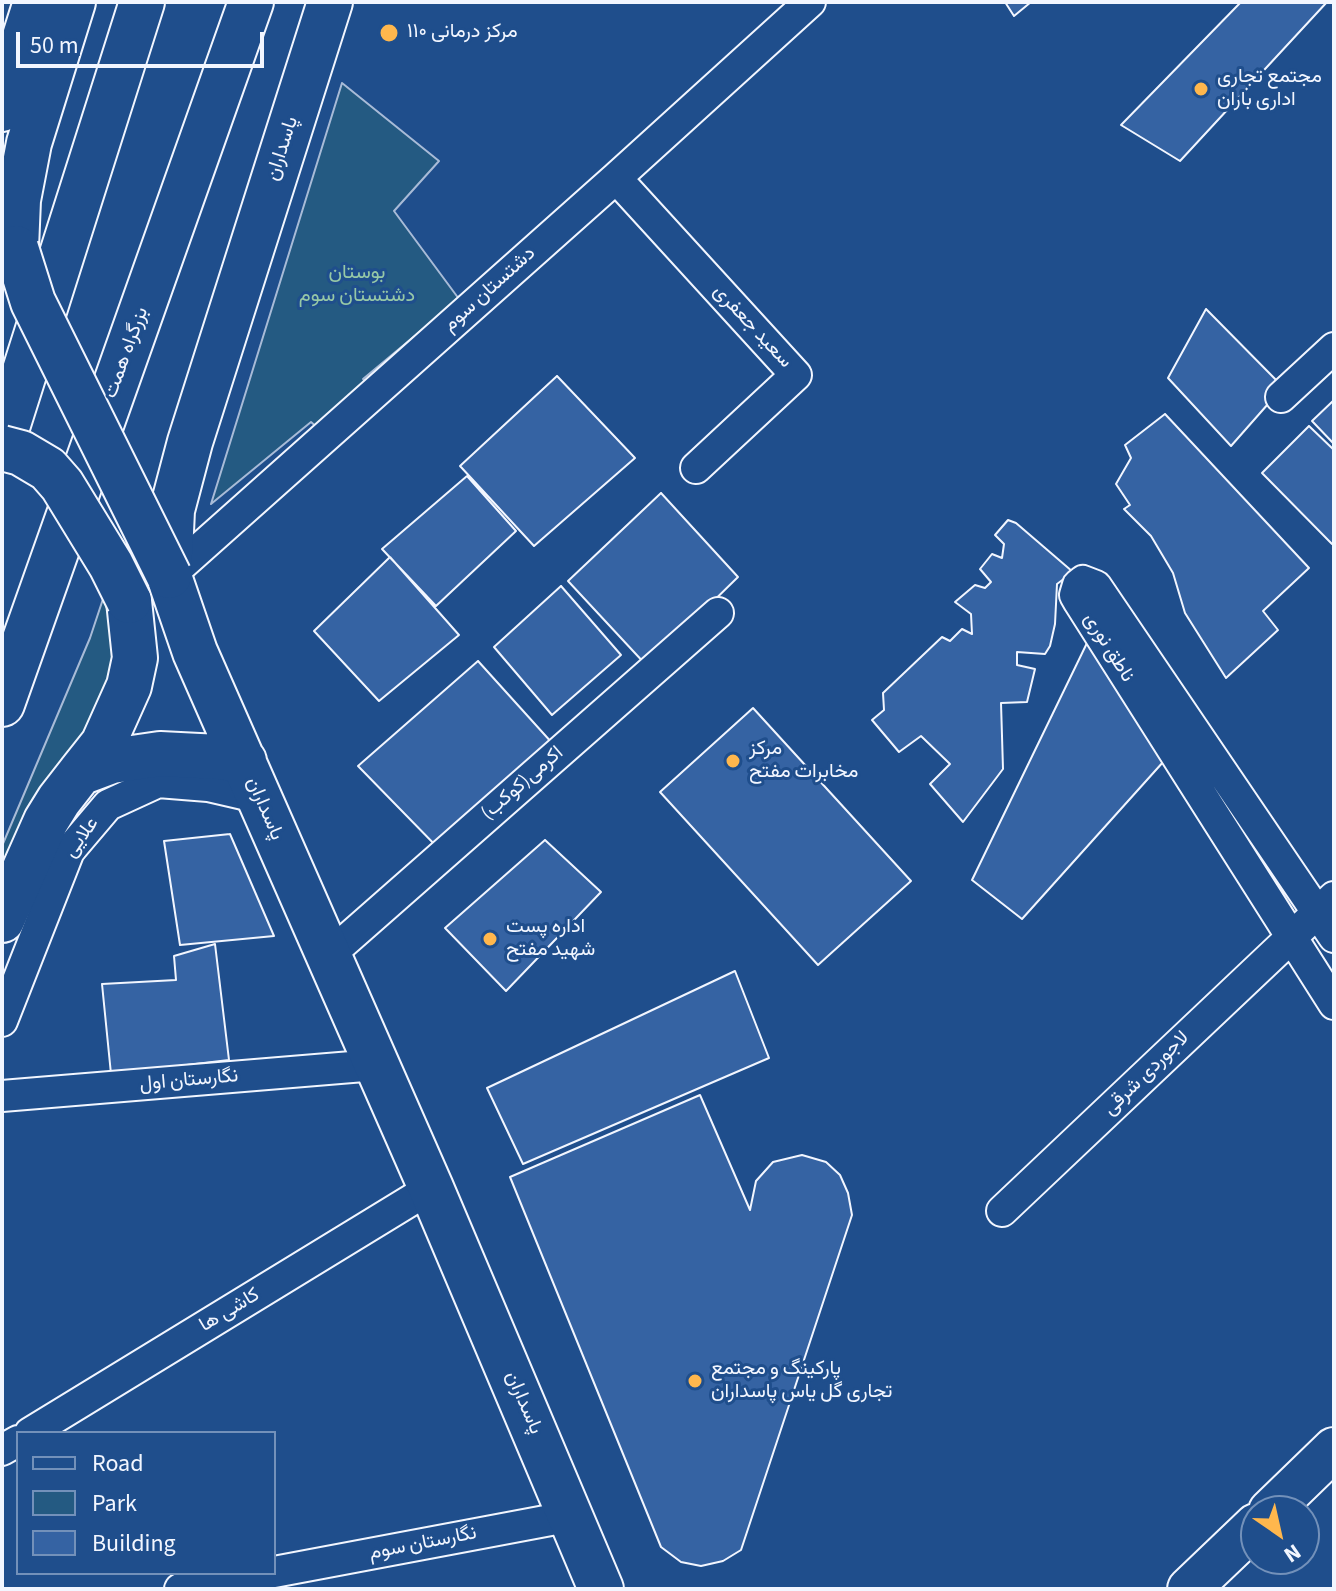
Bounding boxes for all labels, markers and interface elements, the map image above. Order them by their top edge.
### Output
scale bar [20,16,268,66]
place label: مرکز درمانی ۱۱۰ [407,21,518,45]
marker: مرکز درمانی ۱۱۰ [378,22,400,44]
text: 50 m [30,28,79,63]
place label: مجتمع تجاری اداری باران [1217,66,1322,113]
marker: مجتمع تجاری اداری باران [1192,80,1210,98]
street label: پاسداران [261,114,305,184]
street label: دشتستان سوم [439,242,541,338]
park label: بوستان دشتستان سوم [299,262,415,309]
street label: سعید جعفری [707,280,797,374]
street label: بزرگراه همت [99,304,155,402]
street label: ناطق نوری [1077,609,1139,687]
place label: مرکز مخابرات مفتح [749,738,858,785]
street label: اکرمی(کوکب) [477,742,569,826]
marker: مرکز مخابرات مفتح [724,752,742,770]
street label: پاسداران [240,774,288,844]
street label: علایی [59,813,105,863]
place label: اداره پست شهید مفتح [506,916,595,963]
marker: اداره پست شهید مفتح [481,930,499,948]
street label: لاجوردی شرقی [1099,1027,1195,1121]
street label: نگارستان اول [139,1065,239,1097]
street label: کاشی ها [196,1284,264,1338]
place label: پارکینگ و مجتمع تجاری گل یاس پاسداران [711,1358,892,1405]
street label: پاسداران [499,1368,547,1438]
marker: پارکینگ و مجتمع تجاری گل یاس پاسداران [686,1372,704,1390]
legend [16,1431,276,1575]
text: Road [92,1446,144,1481]
text: Park [92,1486,137,1521]
north arrow [1240,1495,1320,1575]
street label: نگارستان سوم [367,1522,479,1566]
text: Building [92,1526,176,1561]
text: N [1277,1536,1307,1571]

